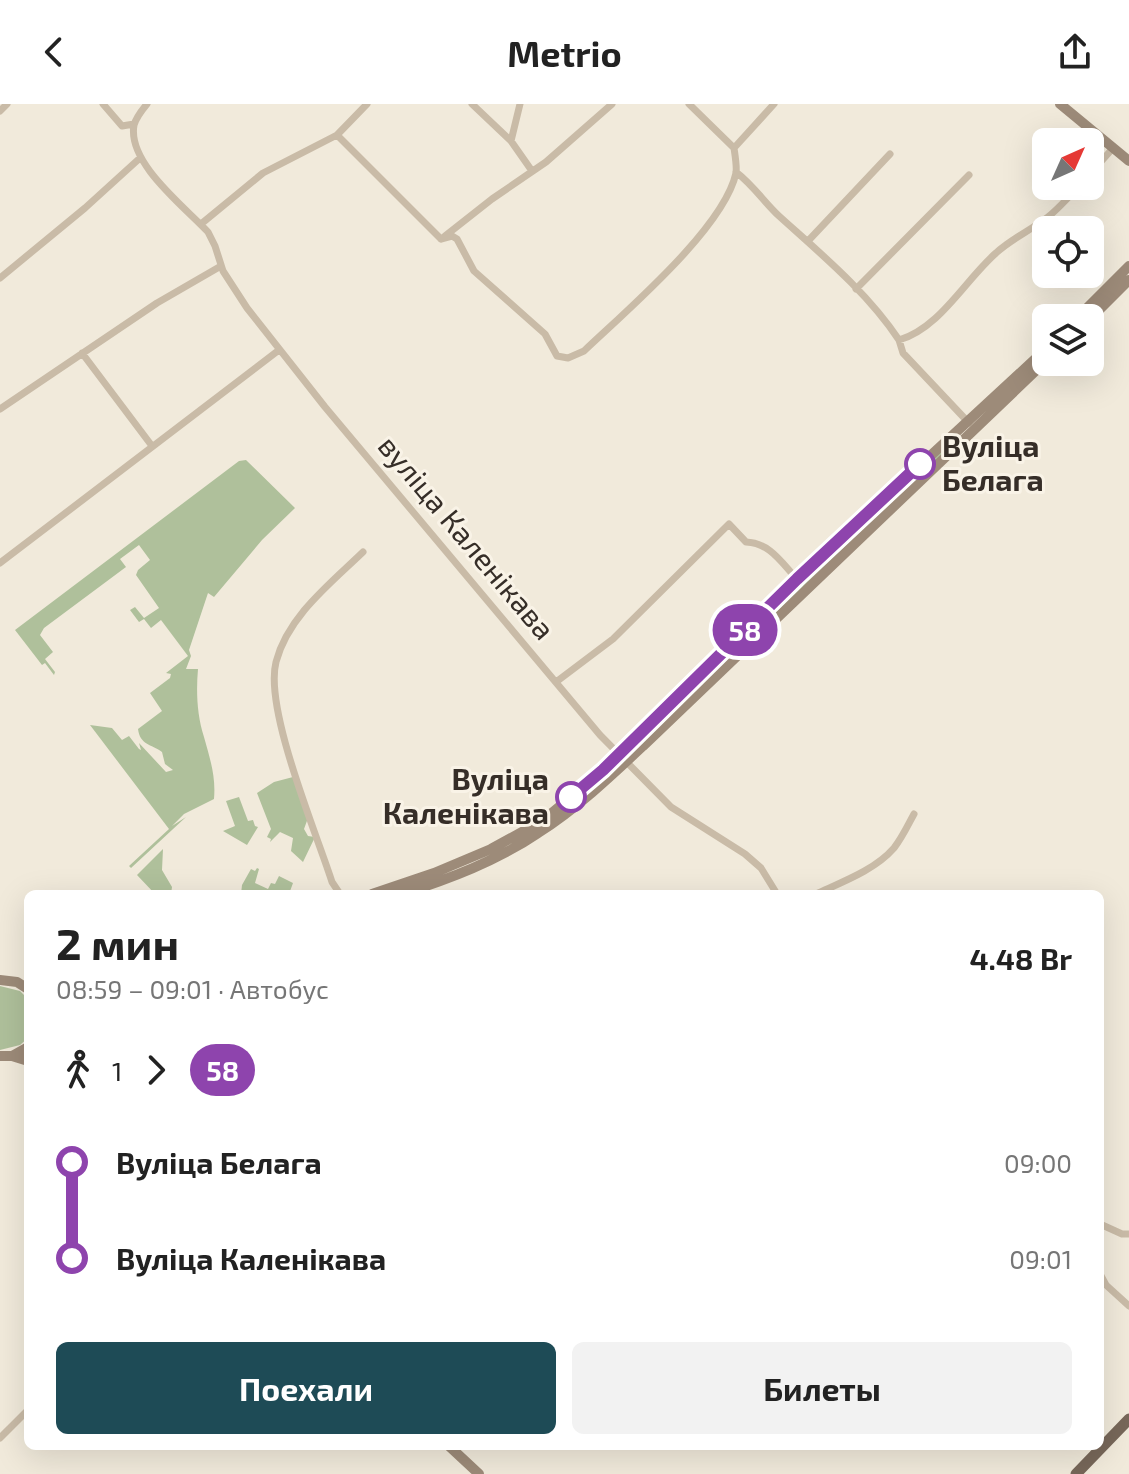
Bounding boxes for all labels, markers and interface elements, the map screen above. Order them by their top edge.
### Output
icon: back [32,30,76,74]
icon: share [1053,30,1097,74]
text: Metrio [507,31,622,74]
north arrow [1032,128,1104,200]
map controls [1032,128,1104,376]
button: locate [1032,216,1104,288]
button: layers [1032,304,1104,376]
street label: вуліца Каленікава [371,427,563,647]
place label: Вуліца Белага [942,427,1044,497]
marker: Вуліца Белага [905,449,935,479]
line badge: 58 [709,604,781,656]
text: 58 [729,613,761,647]
place label: Вуліца Каленікава [383,760,549,830]
marker: Вуліца Каленікава [556,782,586,812]
text: 2 мин [56,916,179,969]
text: 4.48 Br [969,940,1072,976]
text: 08:59 – 09:01 · Автобус [56,973,329,1004]
icon: walk [56,1048,100,1092]
icon: forward [134,1048,178,1092]
text: 58 [206,1053,239,1087]
text: 1 [112,1055,122,1086]
text: Вуліца Белага [116,1144,322,1180]
text: 09:00 [1004,1147,1072,1178]
text: Вуліца Каленікава [116,1240,386,1276]
text: 09:01 [1009,1243,1072,1274]
button: Поехали [56,1342,556,1434]
button: Билеты [572,1342,1072,1434]

